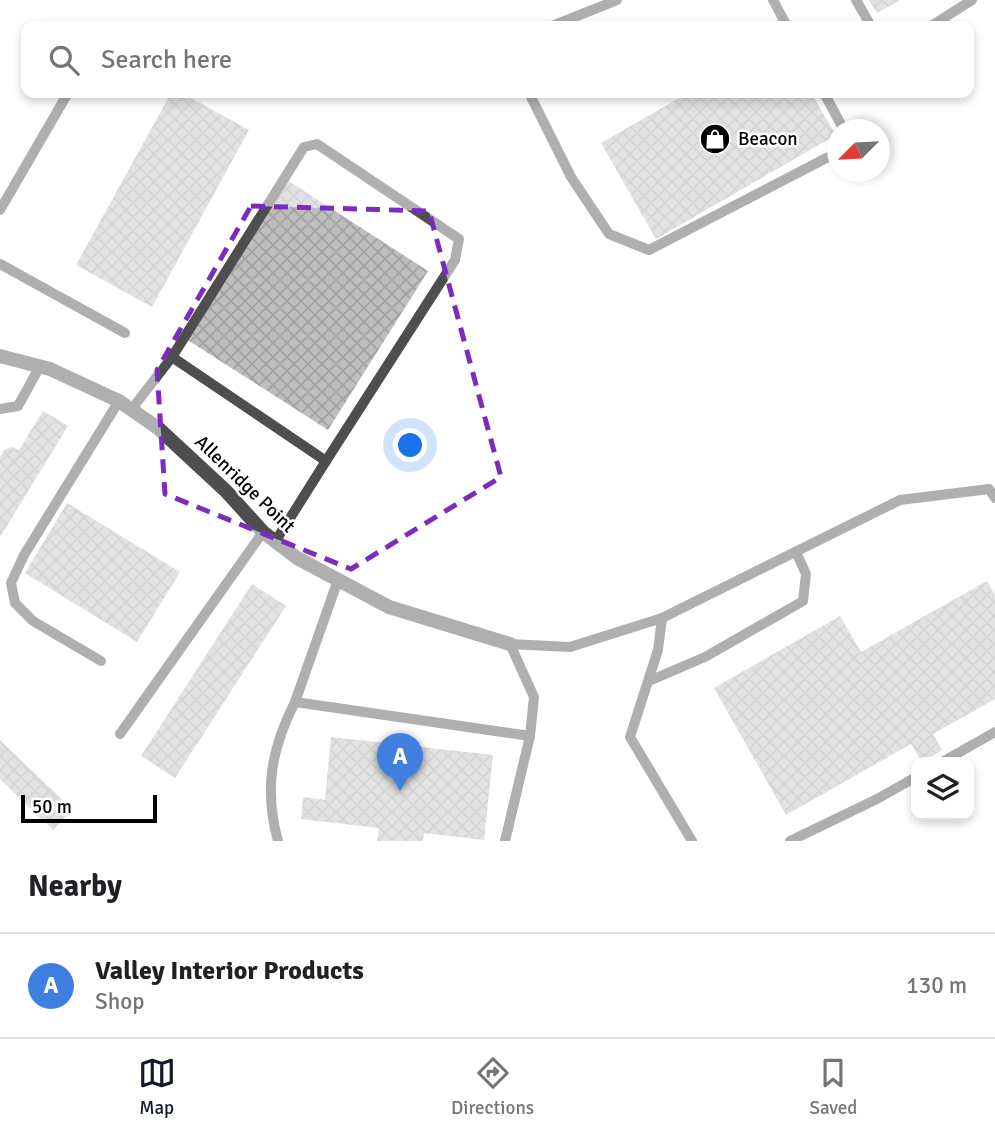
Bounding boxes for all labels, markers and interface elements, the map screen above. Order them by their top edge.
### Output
search box [21,21,974,98]
icon: search [45,41,83,79]
text: Search here [101,44,232,76]
north arrow [827,119,890,182]
shop icon: Beacon [698,122,732,156]
place label: Beacon [738,127,798,151]
your location [393,428,427,462]
street label: Allenridge Point [190,430,301,538]
pin: A [377,733,423,791]
map controls [911,757,974,820]
button: layers [911,757,974,820]
scale bar [21,792,158,824]
text: 50 m [32,795,72,819]
text: Nearby [28,868,122,905]
text: Valley Interior Products [95,955,364,987]
text: A [44,971,58,1000]
text: 130 m [906,971,967,1000]
text: Shop [95,987,144,1016]
tab: Map [138,1054,176,1120]
tab: Directions [451,1054,534,1120]
tab: Saved [809,1054,857,1120]

